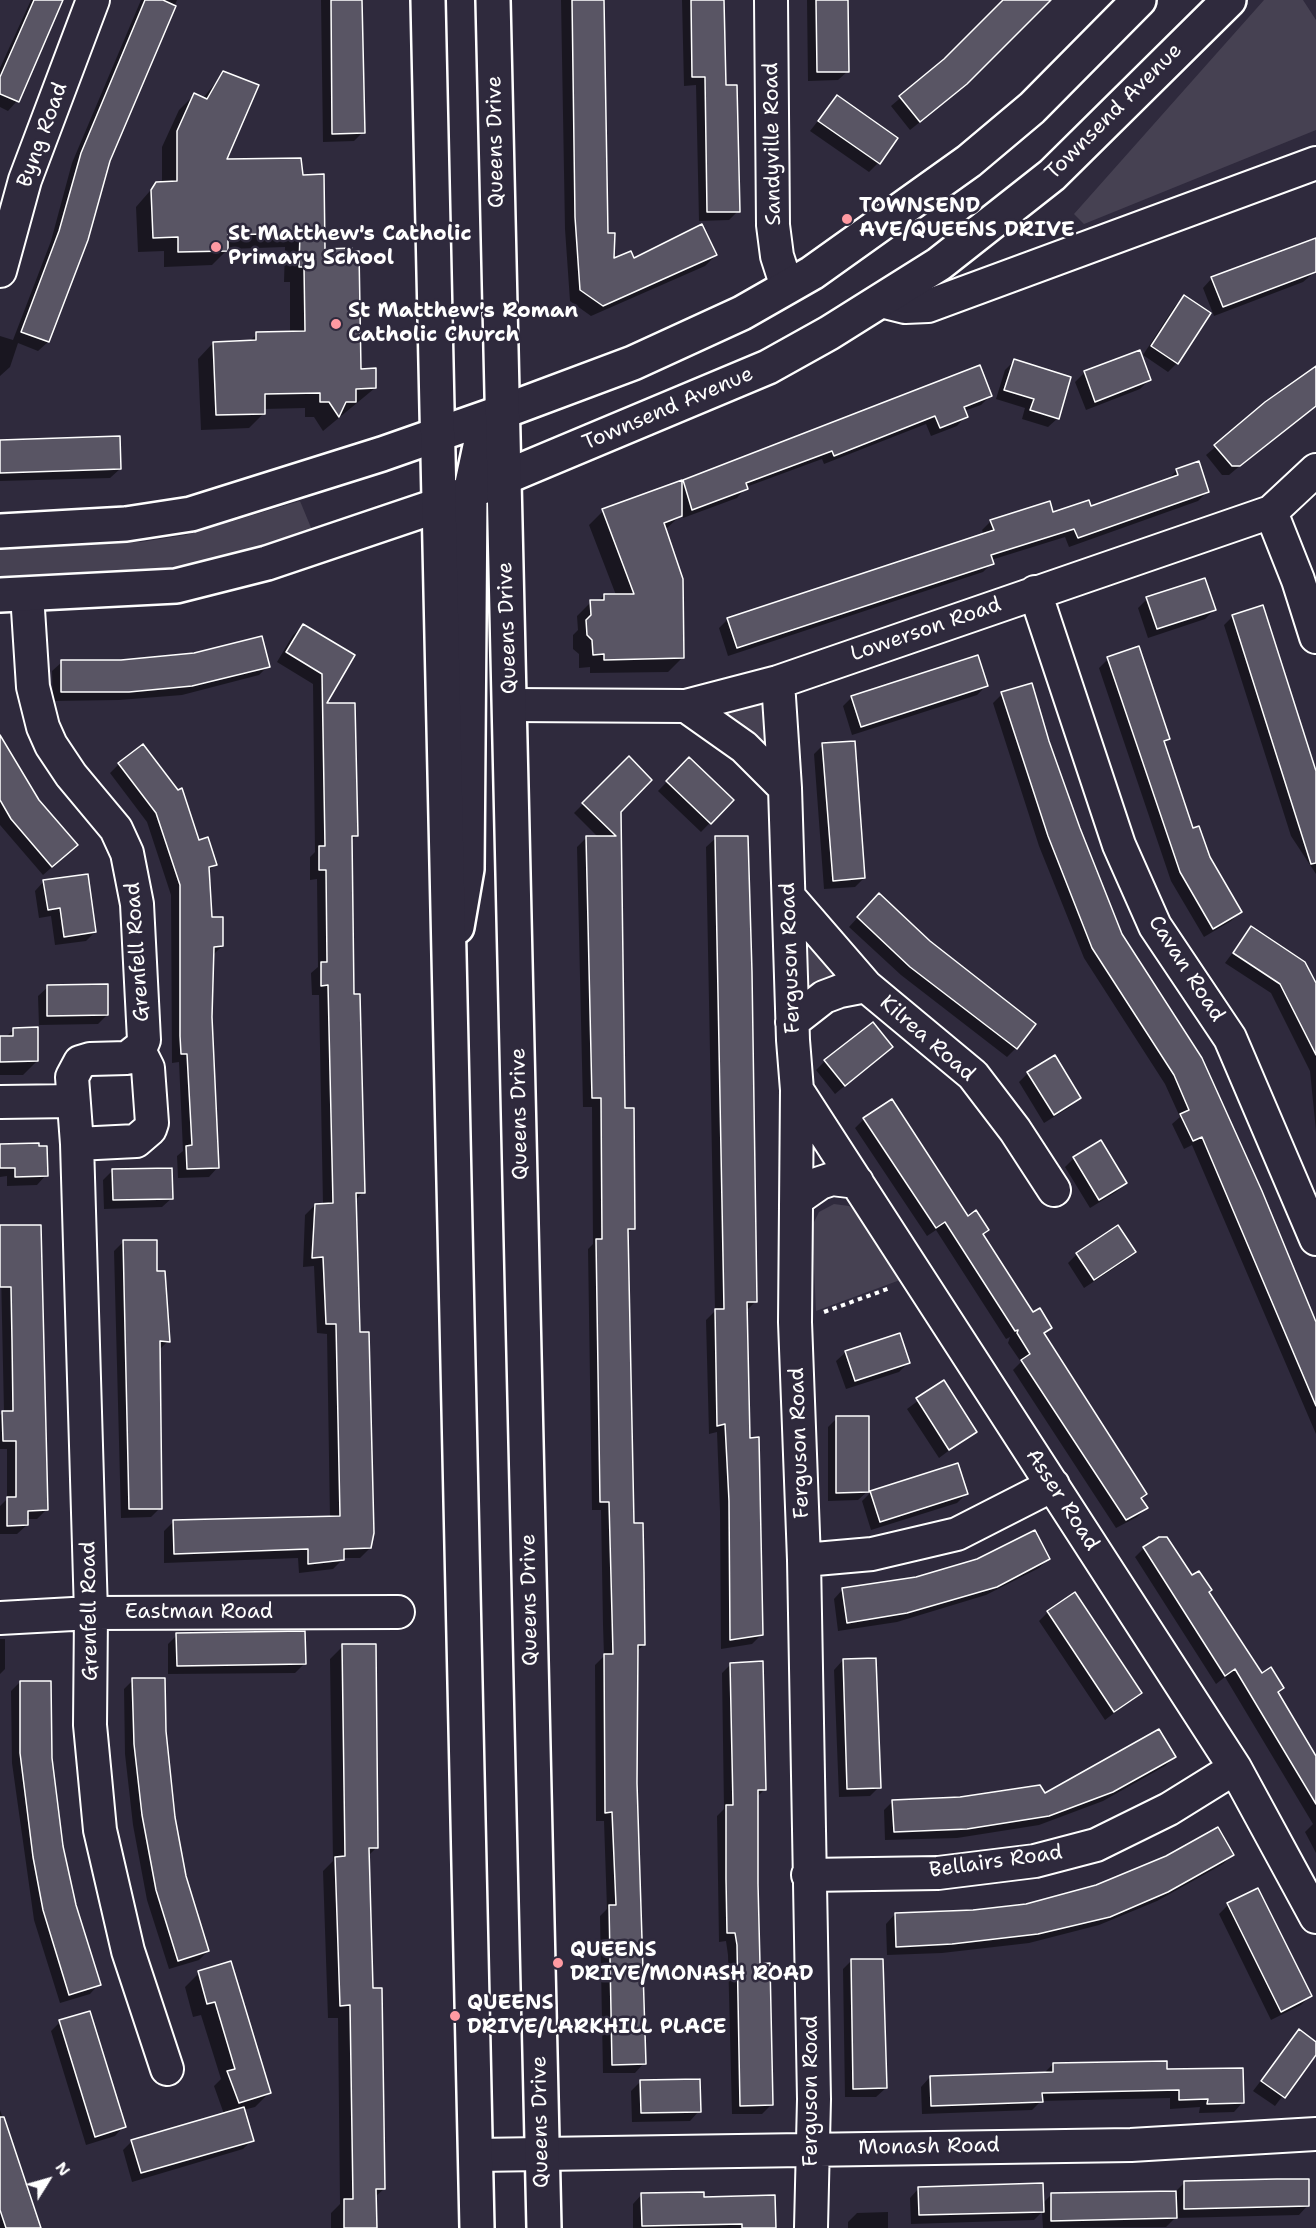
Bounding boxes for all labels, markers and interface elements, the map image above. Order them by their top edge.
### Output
street label: Townsend Avenue [1040,38,1188,186]
street label: Sandyville Road [759,62,787,226]
street label: Queens Drive [482,76,510,208]
street label: Byng Road [12,79,74,191]
place label: TOWNSEND AVE/QUEENS DRIVE [859,194,1075,244]
marker: TOWNSEND AVE/QUEENS DRIVE [840,212,854,226]
place label: St Matthew's Catholic Primary School [228,222,472,272]
marker: St Matthew's Catholic Primary School [209,240,223,254]
place label: St Matthew's Roman Catholic Church [348,299,578,349]
marker: St Matthew's Roman Catholic Church [329,317,343,331]
street label: Townsend Avenue [579,362,757,456]
street label: Queens Drive [493,561,523,695]
street label: Lowerson Road [847,592,1005,668]
street label: Grenfell Road [121,881,155,1023]
street label: Ferguson Road [776,882,806,1034]
street label: Cavan Road [1142,911,1230,1027]
street label: Kilrea Road [874,991,980,1087]
street label: Queens Drive [506,1048,534,1180]
street label: Ferguson Road [785,1367,815,1519]
street label: Asser Road [1020,1444,1104,1556]
street label: Queens Drive [516,1534,544,1666]
street label: Grenfell Road [76,1541,104,1681]
street label: Eastman Road [125,1600,273,1626]
street label: Bellairs Road [928,1840,1064,1884]
place label: QUEENS DRIVE/MONASH ROAD [570,1938,813,1988]
marker: QUEENS DRIVE/MONASH ROAD [551,1956,565,1970]
place label: QUEENS DRIVE/LARKHILL PLACE [467,1991,727,2041]
marker: QUEENS DRIVE/LARKHILL PLACE [448,2009,462,2023]
street label: Ferguson Road [799,2015,825,2167]
street label: Queens Drive [527,2056,555,2188]
street label: Monash Road [858,2133,1000,2161]
north arrow [18,2150,78,2210]
text: N [51,2157,75,2180]

